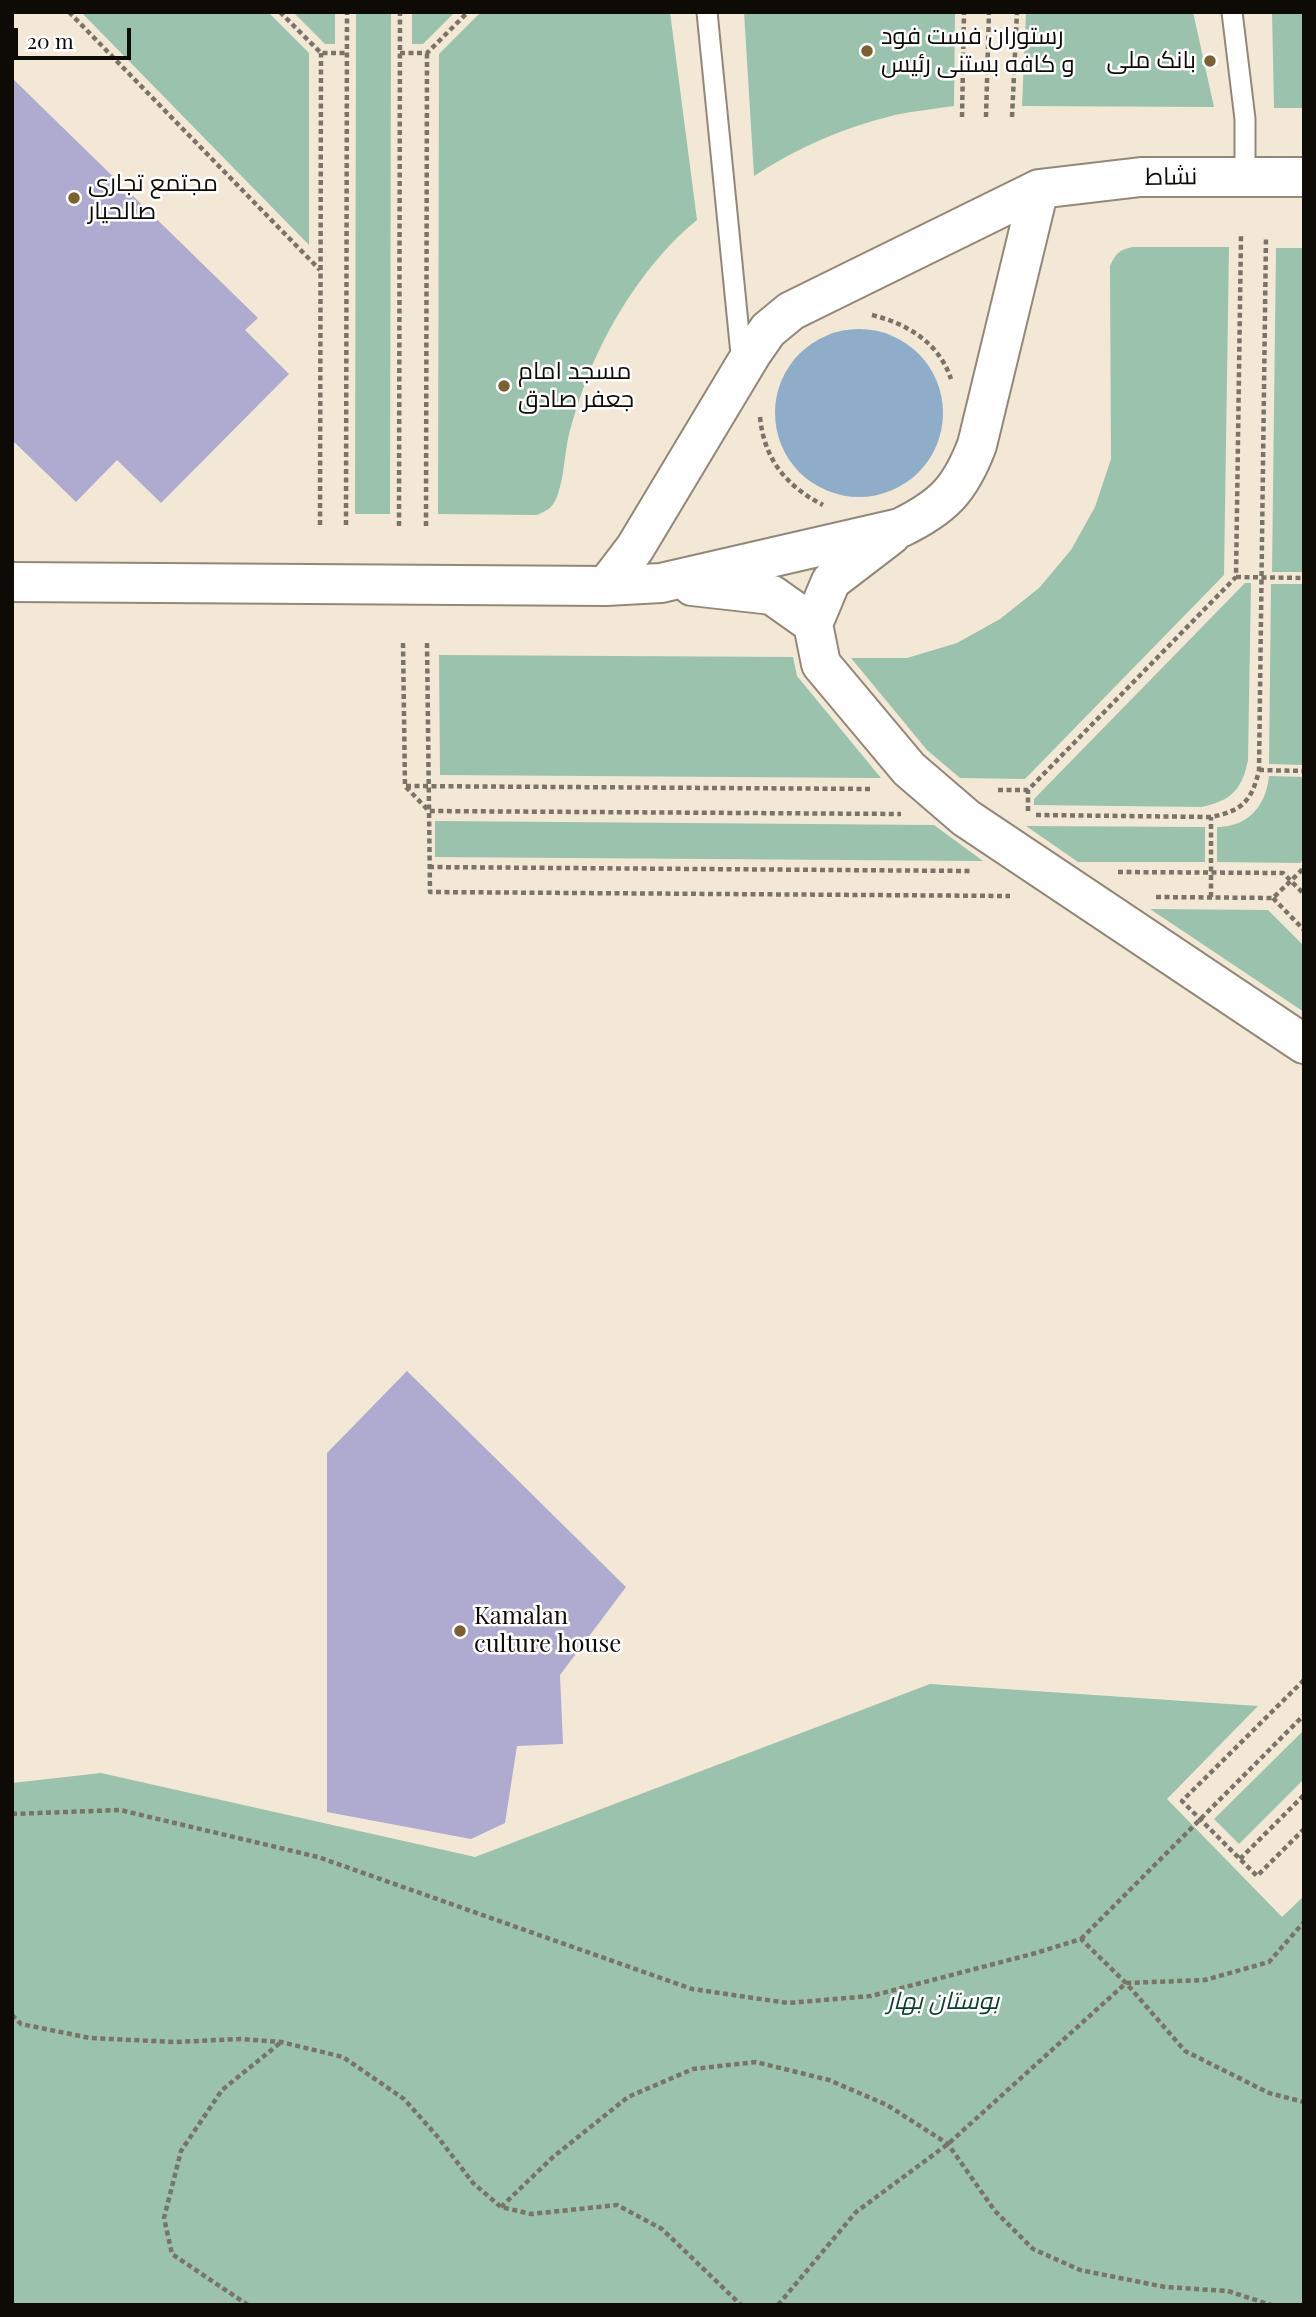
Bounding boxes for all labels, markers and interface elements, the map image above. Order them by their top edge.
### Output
scale bar [18,14,135,58]
place label: رستوران فست فود و کافه بستنی رئیس [881,23,1075,79]
text: 20 m [27,26,74,54]
marker: رستوران فست فود و کافه بستنی رئیس [859,43,875,59]
place label: بانک ملی [1107,47,1196,75]
marker: بانک ملی [1202,53,1218,69]
street label: نشاط [1145,162,1197,192]
place label: مجتمع تجاری صالحیار [88,170,218,226]
marker: مجتمع تجاری صالحیار [66,190,82,206]
place label: مسجد امام جعفر صادق [518,358,634,414]
marker: مسجد امام جعفر صادق [496,378,512,394]
place label: Kamalan culture house [474,1603,621,1659]
marker: Kamalan culture house [452,1623,468,1639]
park label: بوستان بهار [887,1988,999,2016]

